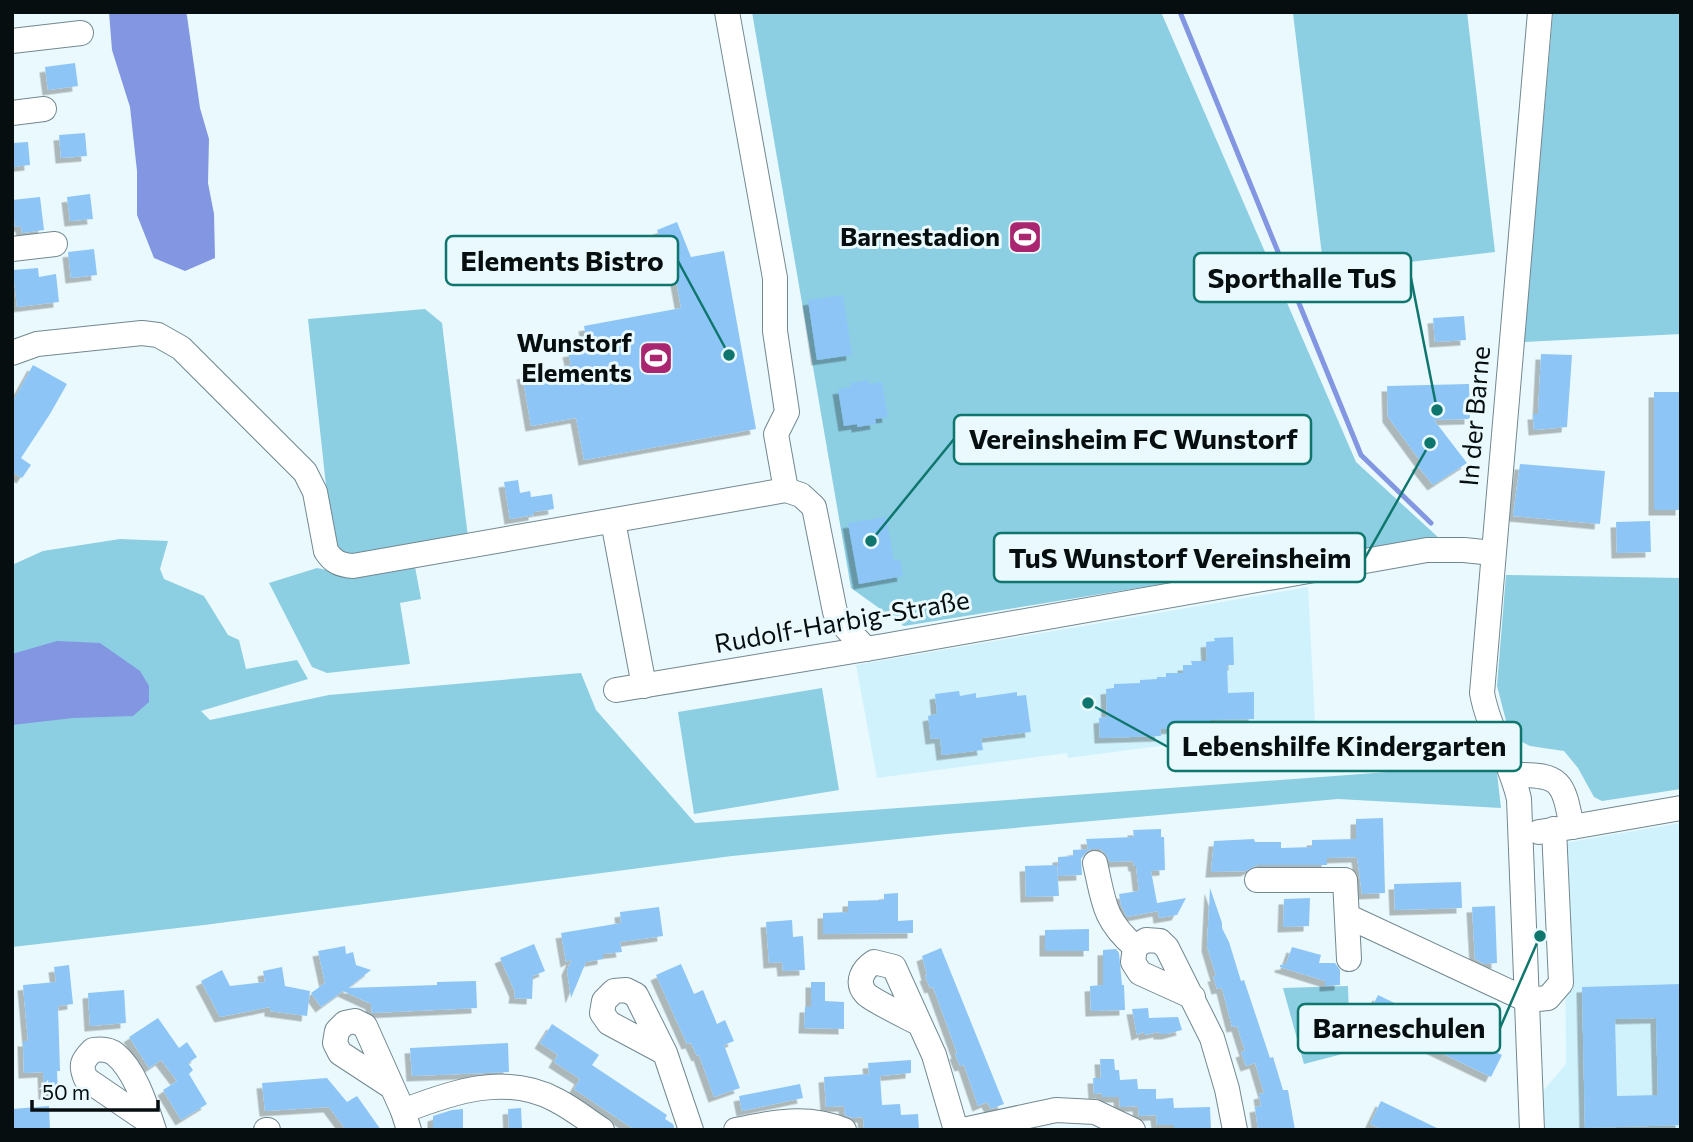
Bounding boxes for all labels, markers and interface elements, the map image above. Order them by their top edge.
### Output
sports icon: Barnestadion [1006,218,1044,256]
place label: Barnestadion [840,220,1000,251]
callout: Elements Bistro [446,236,678,285]
text: Elements Bistro [460,243,664,277]
callout: Sporthalle TuS [1194,253,1411,302]
text: Sporthalle TuS [1208,260,1396,294]
place label: Wunstorf Elements [516,326,632,387]
sports icon: Wunstorf Elements [637,339,675,377]
street label: In der Barne [1452,344,1495,487]
callout: Vereinsheim FC Wunstorf [954,415,1311,464]
text: Vereinsheim FC Wunstorf [968,421,1298,455]
callout: TuS Wunstorf Vereinsheim [994,533,1365,582]
text: TuS Wunstorf Vereinsheim [1008,540,1352,574]
street label: Rudolf-Harbig-Straße [712,583,972,658]
callout: Lebenshilfe Kindergarten [1168,722,1521,771]
text: Lebenshilfe Kindergarten [1182,728,1506,762]
callout: Barneschulen [1298,1004,1500,1053]
text: Barneschulen [1312,1010,1486,1044]
scale bar [32,1068,158,1112]
text: 50 m [42,1079,90,1104]

